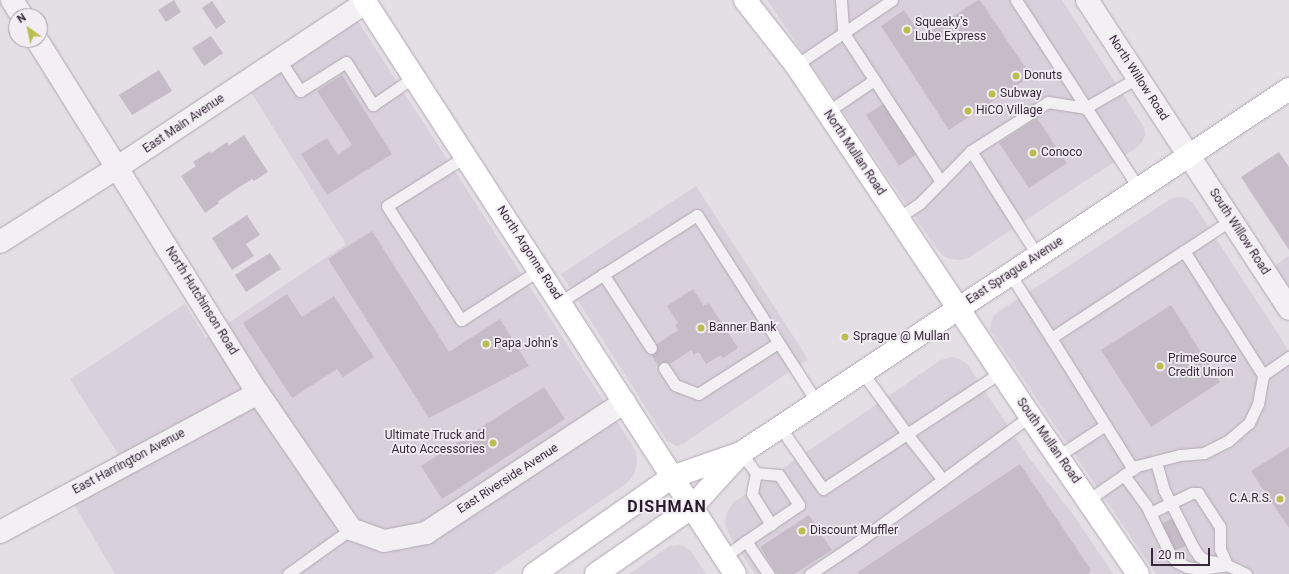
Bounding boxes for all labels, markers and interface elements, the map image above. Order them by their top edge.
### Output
north arrow [8,8,48,48]
text: N [15,11,29,26]
place label: Squeaky's Lube Express [915,16,986,44]
marker: Squeaky's Lube Express [902,25,912,35]
street label: North Willow Road [1105,33,1171,123]
place label: Donuts [1024,69,1062,83]
marker: Donuts [1011,71,1021,81]
place label: Subway [1000,87,1042,101]
marker: Subway [987,89,997,99]
street label: East Main Avenue [141,91,227,157]
place label: HiCO Village [976,104,1043,118]
marker: HiCO Village [963,106,973,116]
street label: North Mullan Road [820,108,888,198]
place label: Conoco [1041,146,1082,160]
marker: Conoco [1028,148,1038,158]
street label: South Willow Road [1206,186,1272,278]
street label: North Argonne Road [493,203,565,303]
street label: East Sprague Avenue [964,234,1066,308]
street label: North Hutchinson Road [162,244,240,358]
place label: Banner Bank [709,321,776,335]
marker: Banner Bank [696,323,706,333]
place label: Sprague @ Mullan [853,330,950,344]
marker: Sprague @ Mullan [840,332,850,342]
place label: Papa John's [494,337,558,351]
marker: Papa John's [481,339,491,349]
place label: PrimeSource Credit Union [1168,352,1237,380]
marker: PrimeSource Credit Union [1155,361,1165,371]
street label: South Mullan Road [1013,396,1083,486]
street label: East Harrington Avenue [70,426,188,498]
place label: Ultimate Truck and Auto Accessories [384,429,485,457]
marker: Ultimate Truck and Auto Accessories [488,438,498,448]
street label: East Riverside Avenue [455,441,561,517]
place label: C.A.R.S. [1229,492,1272,506]
marker: C.A.R.S. [1275,494,1285,504]
district label: DISHMAN [627,497,707,517]
place label: Discount Muffler [810,524,898,538]
marker: Discount Muffler [797,526,807,536]
scale bar [1153,540,1212,566]
text: 20 m [1158,548,1185,562]

